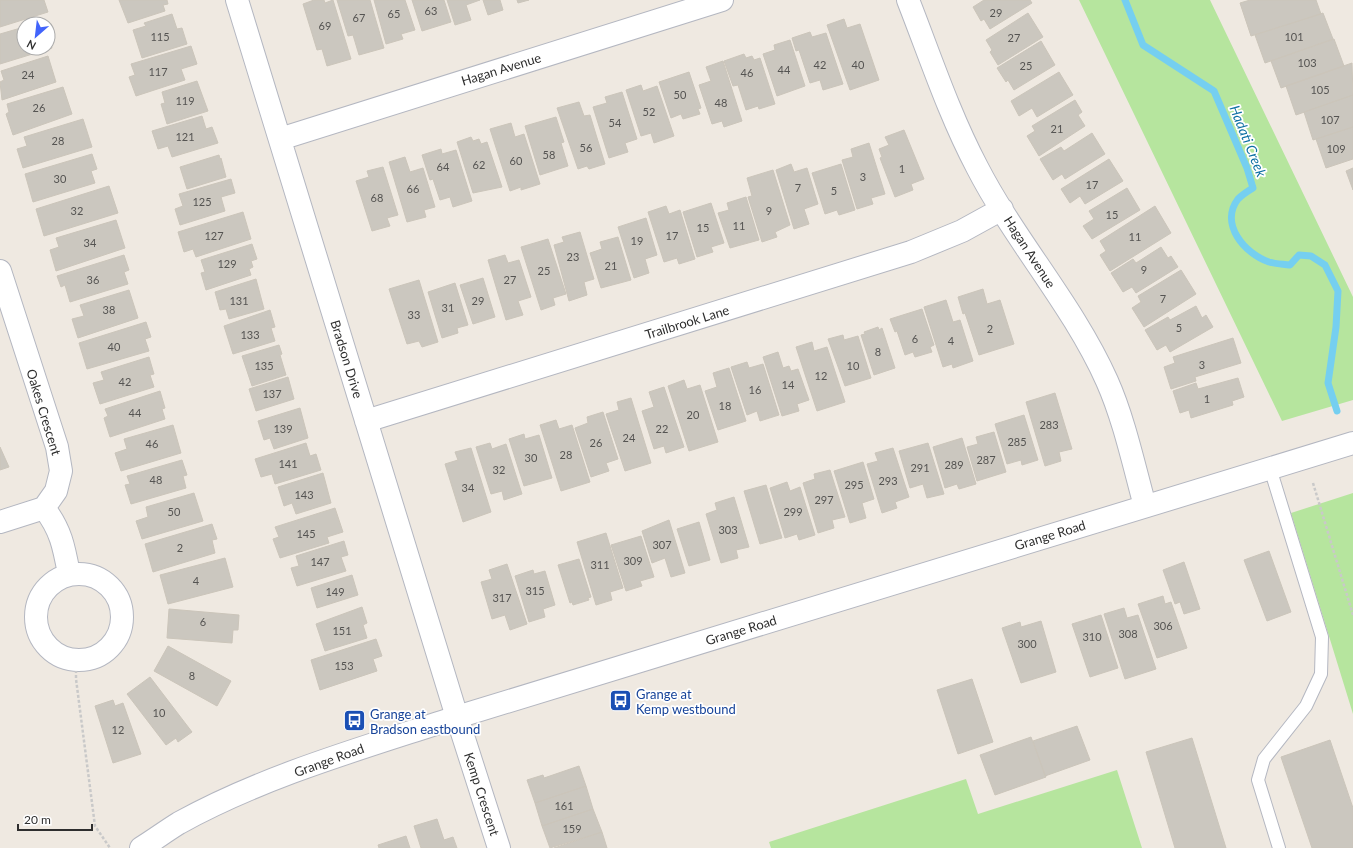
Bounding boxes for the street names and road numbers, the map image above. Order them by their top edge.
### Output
street label: Hagan Avenue [459,49,543,89]
street label: Hagan Avenue [1001,213,1059,291]
street label: Trailbrook Lane [643,302,731,342]
street label: Bradson Drive [327,318,367,400]
street label: Oakes Crescent [23,367,65,457]
street label: Grange Road [1013,517,1087,553]
street label: Grange Road [704,612,778,648]
street label: Grange Road [292,740,366,780]
street label: Kemp Crescent [461,750,503,838]

